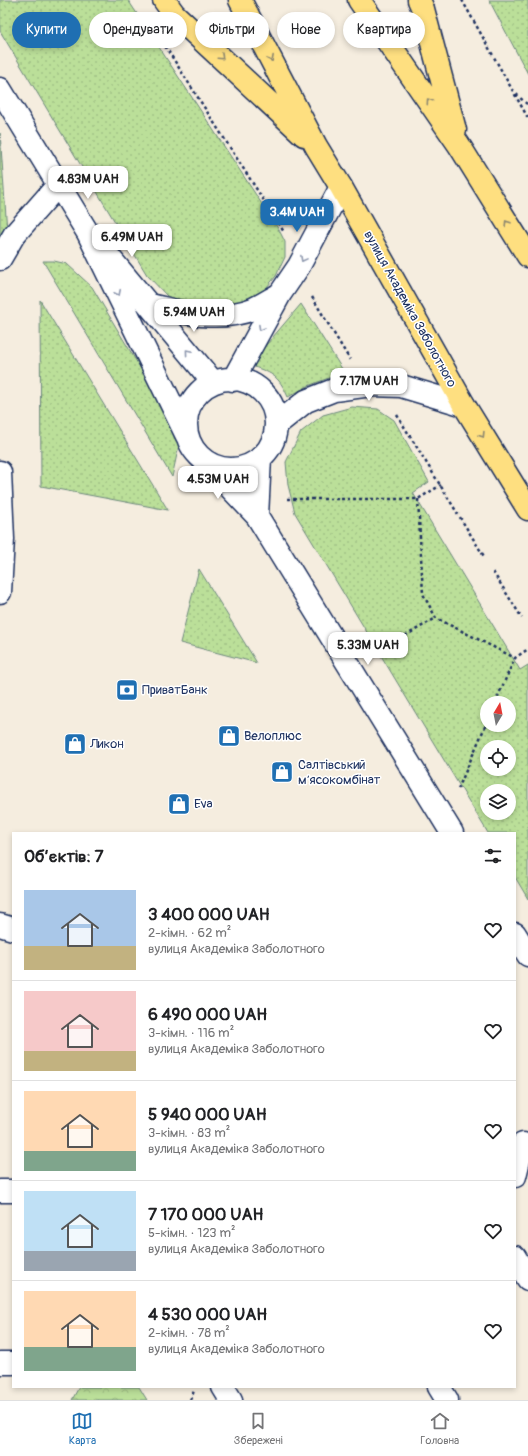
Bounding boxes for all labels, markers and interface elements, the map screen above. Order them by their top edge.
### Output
chip: Купити [12,12,81,48]
chip: Орендувати [89,12,187,48]
chip: Фільтри [195,12,269,48]
chip: Нове [277,12,335,48]
chip: Квартира [343,12,425,48]
one-way arrow [216,53,224,60]
one-way arrow [266,55,274,63]
one-way arrow [426,98,434,105]
pin: 4.83M UAH [42,166,134,200]
text: 4.83M UAH [57,171,119,187]
pin: 3.4M UAH [256,199,338,233]
text: 3.4M UAH [269,204,325,220]
one-way arrow [505,220,512,227]
pin: 6.49M UAH [86,224,178,258]
street label: вулиця Академіка Заболотного [360,228,460,390]
text: 6.49M UAH [101,229,163,245]
one-way arrow [300,255,308,262]
one-way arrow [113,289,120,297]
pin: 5.94M UAH [148,299,240,333]
text: 5.94M UAH [163,304,225,320]
one-way arrow [259,324,266,331]
one-way arrow [186,350,193,357]
pin: 7.17M UAH [323,368,415,402]
text: 7.17M UAH [339,373,399,389]
one-way arrow [477,431,485,438]
pin: 4.53M UAH [172,466,264,500]
text: 4.53M UAH [187,471,249,487]
pin: 5.33M UAH [322,632,414,666]
text: 5.33M UAH [337,637,399,653]
bank icon: ПриватБанк [114,677,140,703]
place label: ПриватБанк [142,682,208,698]
north arrow [480,696,516,732]
map controls [480,696,516,820]
shop icon: Велоплюс [216,723,242,749]
place label: Велоплюс [244,728,302,744]
shop icon: Ликон [62,731,88,757]
place label: Ликон [89,736,124,752]
button: locate [480,740,516,776]
place label: Салтівський мʼясокомбінат [298,757,381,788]
shop icon: Салтівський мʼясокомбінат [269,759,295,785]
button: layers [480,784,516,820]
shop icon: Eva [166,791,192,817]
place label: Eva [194,796,213,812]
icon: filters [482,845,504,867]
text: Об’єктів: 7 [24,846,104,867]
text: 3 400 000 UAH [148,904,270,925]
icon: home [56,906,104,954]
icon: heart [482,919,504,941]
text: 2-кімн. · 62 m² [148,925,231,941]
text: вулиця Академіка Заболотного [148,941,325,957]
text: 6 490 000 UAH [148,1004,267,1025]
icon: home [56,1007,104,1055]
icon: heart [482,1020,504,1042]
text: 3-кімн. · 116 m² [148,1025,234,1041]
text: вулиця Академіка Заболотного [148,1041,325,1057]
text: 5 940 000 UAH [148,1104,266,1125]
icon: home [56,1107,104,1155]
icon: heart [482,1120,504,1142]
text: 3-кімн. · 83 m² [148,1125,230,1141]
text: вулиця Академіка Заболотного [148,1141,325,1157]
text: 7 170 000 UAH [148,1204,263,1225]
icon: home [56,1207,104,1255]
icon: heart [482,1220,504,1242]
text: 5-кімн. · 123 m² [148,1225,235,1241]
text: вулиця Академіка Заболотного [148,1241,325,1257]
text: 4 530 000 UAH [148,1304,267,1325]
icon: home [56,1307,104,1355]
icon: heart [482,1320,504,1342]
text: 2-кімн. · 78 m² [148,1325,230,1341]
text: вулиця Академіка Заболотного [148,1341,325,1357]
tab: Карта [69,1410,96,1447]
tab: Збережені [234,1410,283,1447]
tab: Головна [420,1410,459,1447]

